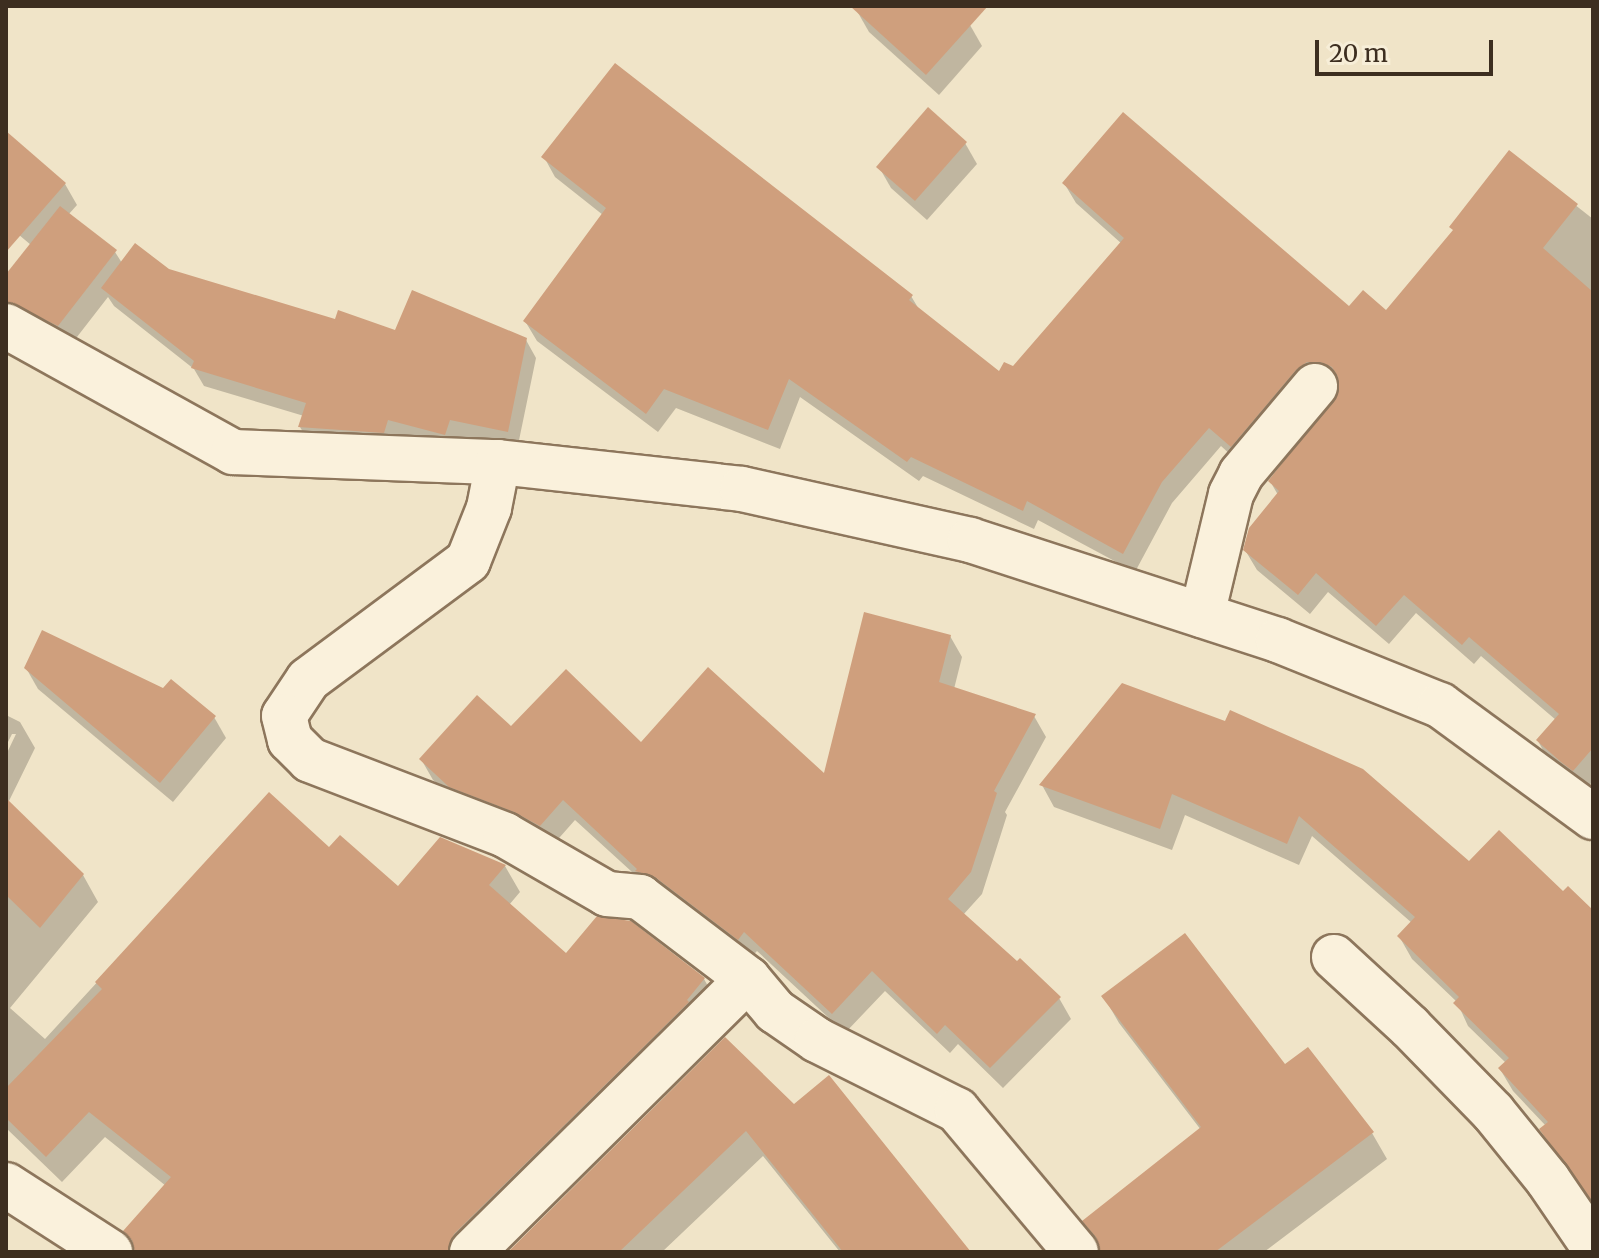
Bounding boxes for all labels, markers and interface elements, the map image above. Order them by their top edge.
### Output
scale bar [1319,24,1497,74]
text: 20 m [1329,38,1388,69]

